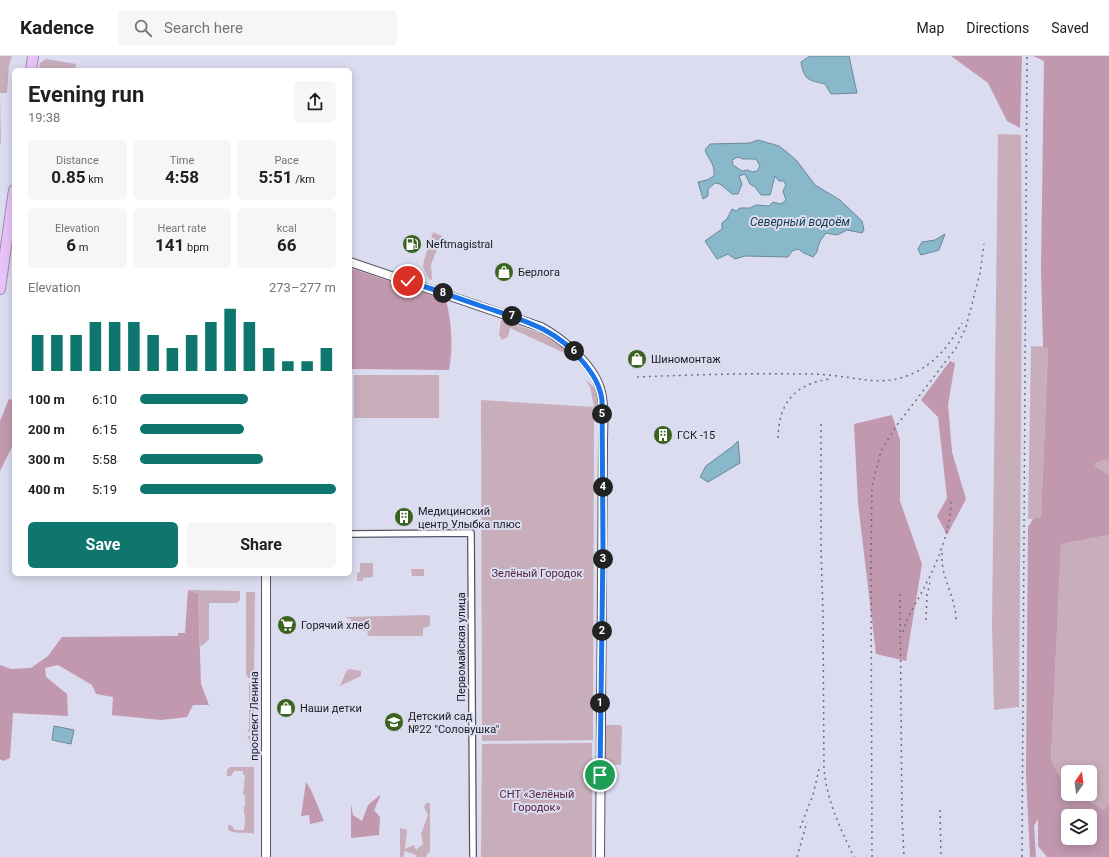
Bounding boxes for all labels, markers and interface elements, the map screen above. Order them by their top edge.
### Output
search box [118,10,398,46]
text: Kadence [20,16,94,39]
icon: search [132,17,154,39]
text: Search here [164,19,243,37]
text: Map [917,20,944,36]
text: Directions [966,20,1029,36]
text: Saved [1051,20,1089,36]
button: share [294,81,336,123]
text: Evening run [28,82,144,107]
text: 19:38 [28,110,60,125]
text: Distance [56,154,99,167]
text: Time [170,154,194,167]
text: Pace [274,154,299,167]
text: 0.85 [51,167,85,187]
text: 4:58 [165,167,199,187]
text: 5:51 [258,167,292,187]
text: km [85,173,103,186]
text: /km [292,173,315,186]
water label: Северный водоём [750,215,850,229]
text: Elevation [55,222,100,235]
text: Heart rate [158,222,206,235]
text: kcal [277,222,297,235]
fuel station icon: Neftmagistral [401,233,423,255]
text: 6 [66,235,76,255]
text: 141 [155,235,184,255]
text: 66 [277,235,296,255]
place label: Neftmagistral [426,238,493,251]
text: m [76,241,88,254]
text: bpm [184,241,209,254]
shop icon: Берлога [493,261,515,283]
pin [391,264,425,298]
place label: Берлога [518,266,560,279]
icon: check [397,270,419,292]
text: Elevation [28,280,81,295]
text: 273–277 m [269,280,336,295]
pin: 8 [433,283,453,303]
text: 8 [440,286,446,299]
pin: 7 [502,306,522,326]
text: 7 [509,309,515,322]
pin: 6 [564,341,584,361]
text: 6 [571,344,577,357]
shop icon: Шиномонтаж [626,348,648,370]
place label: Шиномонтаж [651,353,721,366]
text: 100 m [28,392,65,407]
text: 6:10 [92,392,117,407]
pin: 5 [592,404,612,424]
text: 5 [599,407,605,420]
text: 200 m [28,422,65,437]
text: 6:15 [92,422,117,437]
building icon: ГСК -15 [652,424,674,446]
place label: ГСК -15 [677,429,715,442]
text: 300 m [28,452,65,467]
text: 5:58 [92,452,117,467]
pin: 4 [593,477,613,497]
text: 4 [600,480,606,493]
text: 400 m [28,482,65,497]
text: 5:19 [92,482,117,497]
place label: Медицинский центр Улыбка плюс [418,505,521,531]
building icon: Медицинский центр Улыбка плюс [393,506,415,528]
button: Save [28,522,178,568]
button: Share [186,522,336,568]
pin: 3 [593,549,613,569]
text: 3 [600,552,606,565]
park label: Зелёный Городок [492,567,582,580]
street label: Первомайская улица [455,592,468,702]
supermarket icon: Горячий хлеб [276,614,298,636]
place label: Горячий хлеб [301,619,370,632]
pin: 2 [592,621,612,641]
text: 2 [599,624,605,637]
street label: проспект Ленина [248,671,261,761]
pin: 1 [590,693,610,713]
text: 1 [597,696,603,709]
shop icon: Наши детки [275,697,297,719]
place label: Наши детки [300,702,362,715]
place label: Детский сад №22 "Соловушка" [408,710,499,736]
school or university icon: Детский сад №22 "Соловушка" [383,711,405,733]
pin [583,758,617,792]
icon: arrive [589,764,611,786]
north arrow [1061,765,1097,801]
map controls [1061,765,1097,845]
park label: СНТ «Зелёный Городок» [500,788,574,814]
button: layers [1061,809,1097,845]

